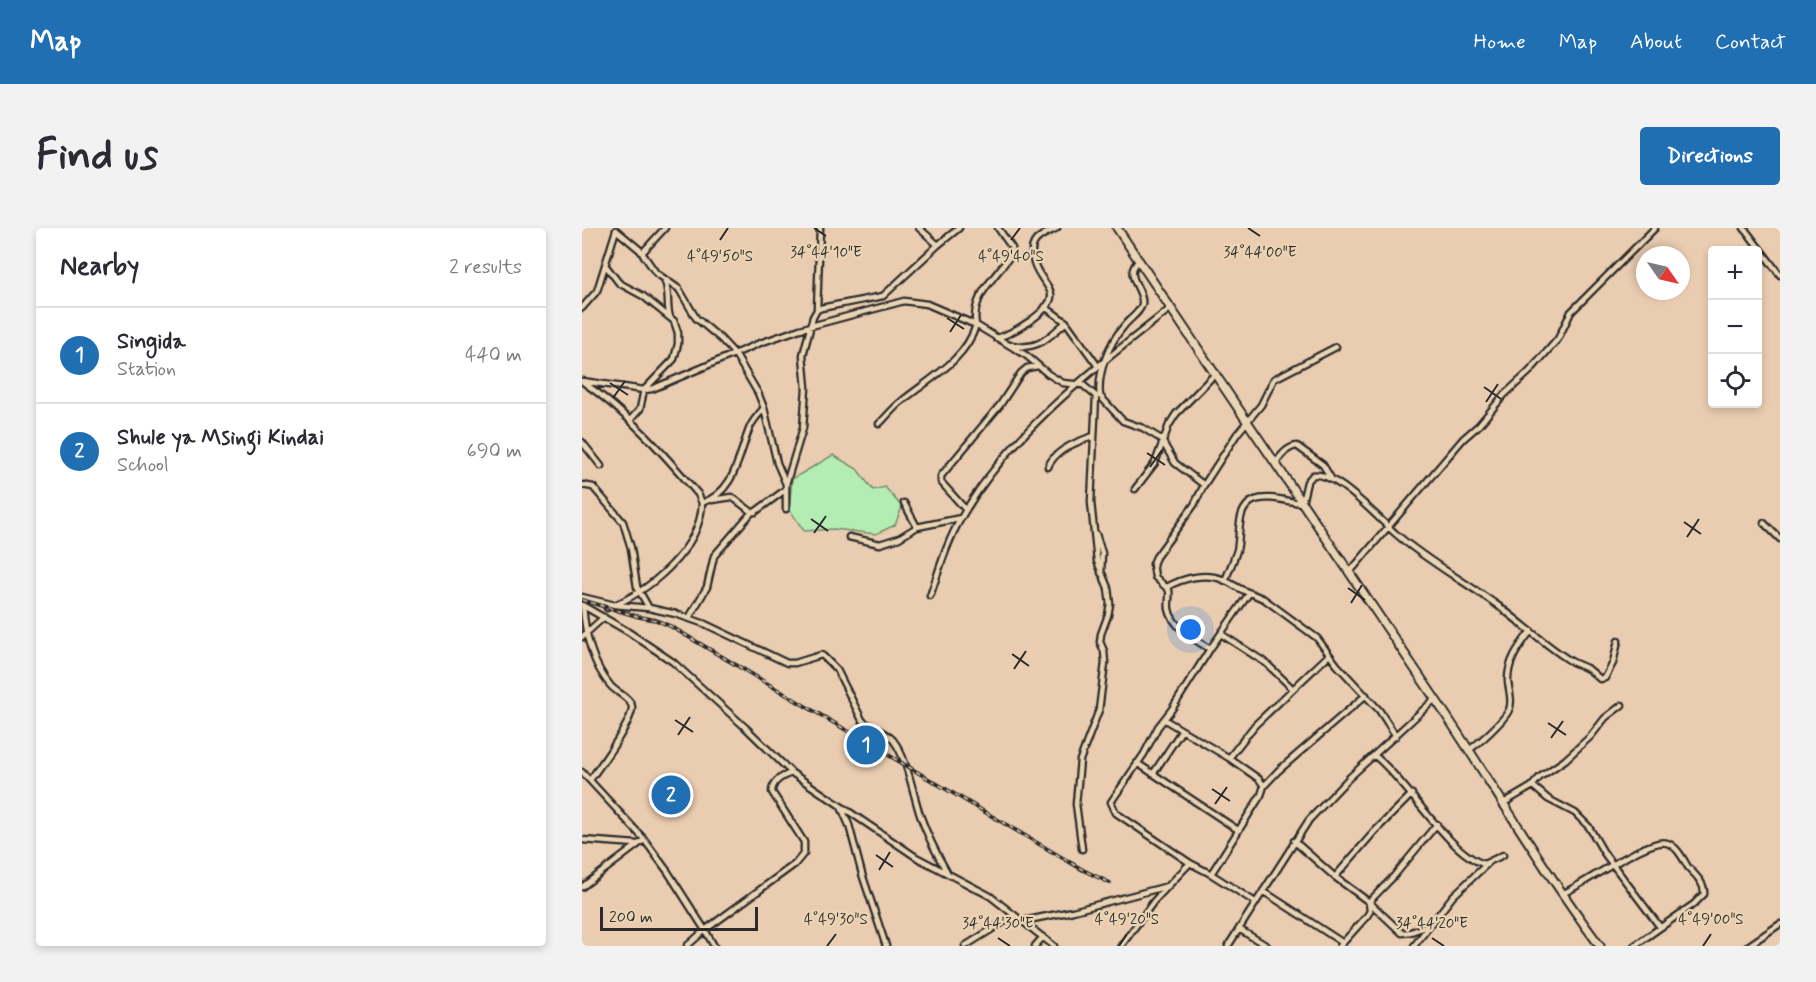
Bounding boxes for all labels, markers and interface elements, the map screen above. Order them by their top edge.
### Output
text: Map [30,24,81,61]
text: Home [1474,28,1526,56]
text: Map [1559,28,1597,56]
text: About [1630,28,1682,56]
text: Contact [1715,28,1786,56]
button: Directions [1640,127,1780,185]
text: Find us [36,129,158,184]
text: 34°44'10"E [790,243,862,263]
text: 34°44'00"E [1223,243,1297,263]
north arrow [1636,246,1690,300]
map controls [1708,246,1762,408]
button: + [1708,246,1762,300]
text: 4°49'50"S [687,247,753,267]
text: 4°49'40"S [978,247,1044,267]
text: Nearby [60,250,139,284]
text: 2 results [449,254,522,281]
button: − [1708,300,1762,354]
text: Singida [117,328,186,356]
text: 1 [75,342,84,369]
text: 440 m [465,342,522,369]
button: locate [1708,354,1762,408]
text: Station [117,356,176,383]
text: Shule ya Msingi Kindai [117,424,324,452]
text: 2 [75,438,84,465]
text: 690 m [467,438,522,465]
text: School [117,452,169,479]
your location [1176,615,1205,644]
pin: 1 [846,722,886,768]
pin: 2 [652,772,691,818]
scale bar [600,904,758,932]
text: 200 m [609,907,653,928]
text: 4°49'30"S [804,910,868,930]
text: 4°49'20"S [1095,910,1159,930]
text: 4°49'00"S [1678,910,1744,930]
text: 34°44'30"E [962,914,1034,934]
text: 34°44'20"E [1396,914,1468,934]

